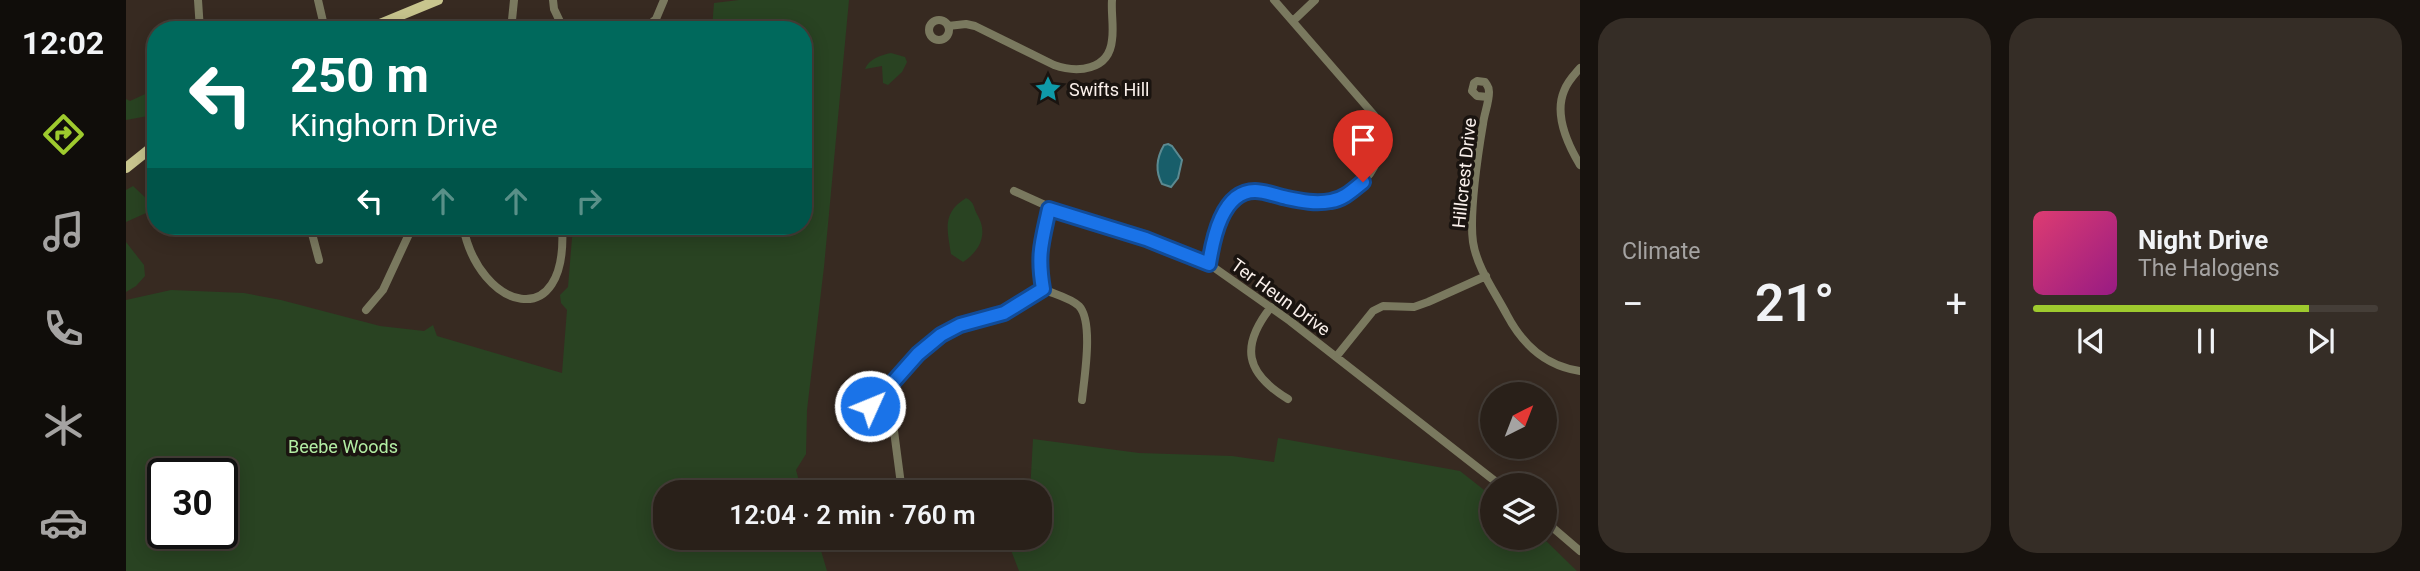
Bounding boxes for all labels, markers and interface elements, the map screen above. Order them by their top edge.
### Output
text: 12:02 [22,24,104,62]
text: 250 m [290,47,429,104]
icon: left [175,49,266,140]
place icon: Swifts Hill [1033,74,1063,104]
place label: Swifts Hill [1069,79,1149,100]
text: Kinghorn Drive [290,106,498,144]
icon: directions [39,110,88,159]
pin [1333,110,1393,182]
street label: Hillcrest Drive [1448,117,1480,229]
icon: arrive [1344,121,1382,159]
icon: left [351,182,389,220]
icon: ahead [424,182,462,220]
icon: ahead [497,182,535,220]
icon: right [570,182,608,220]
icon: music [39,207,88,256]
text: Night Drive [2138,225,2268,255]
text: Climate [1622,238,1701,265]
street label: Ter Heun Drive [1227,254,1335,340]
text: The Halogens [2138,255,2280,282]
text: 21° [1755,273,1834,334]
text: − [1622,282,1644,326]
text: + [1945,282,1967,326]
icon: phone [39,304,88,353]
icon: previous [2072,322,2110,360]
icon: pause [2187,322,2225,360]
icon: next [2302,322,2340,360]
position arrow [833,369,907,443]
north arrow [1480,382,1558,458]
map controls [1480,382,1557,550]
icon: climate [39,401,88,450]
park label: Beebe Woods [288,436,398,457]
speed limit sign: 30 [147,458,238,549]
button: layers [1480,473,1557,550]
icon: car [39,498,88,547]
text: 12:04 · 2 min · 760 m [729,500,976,530]

